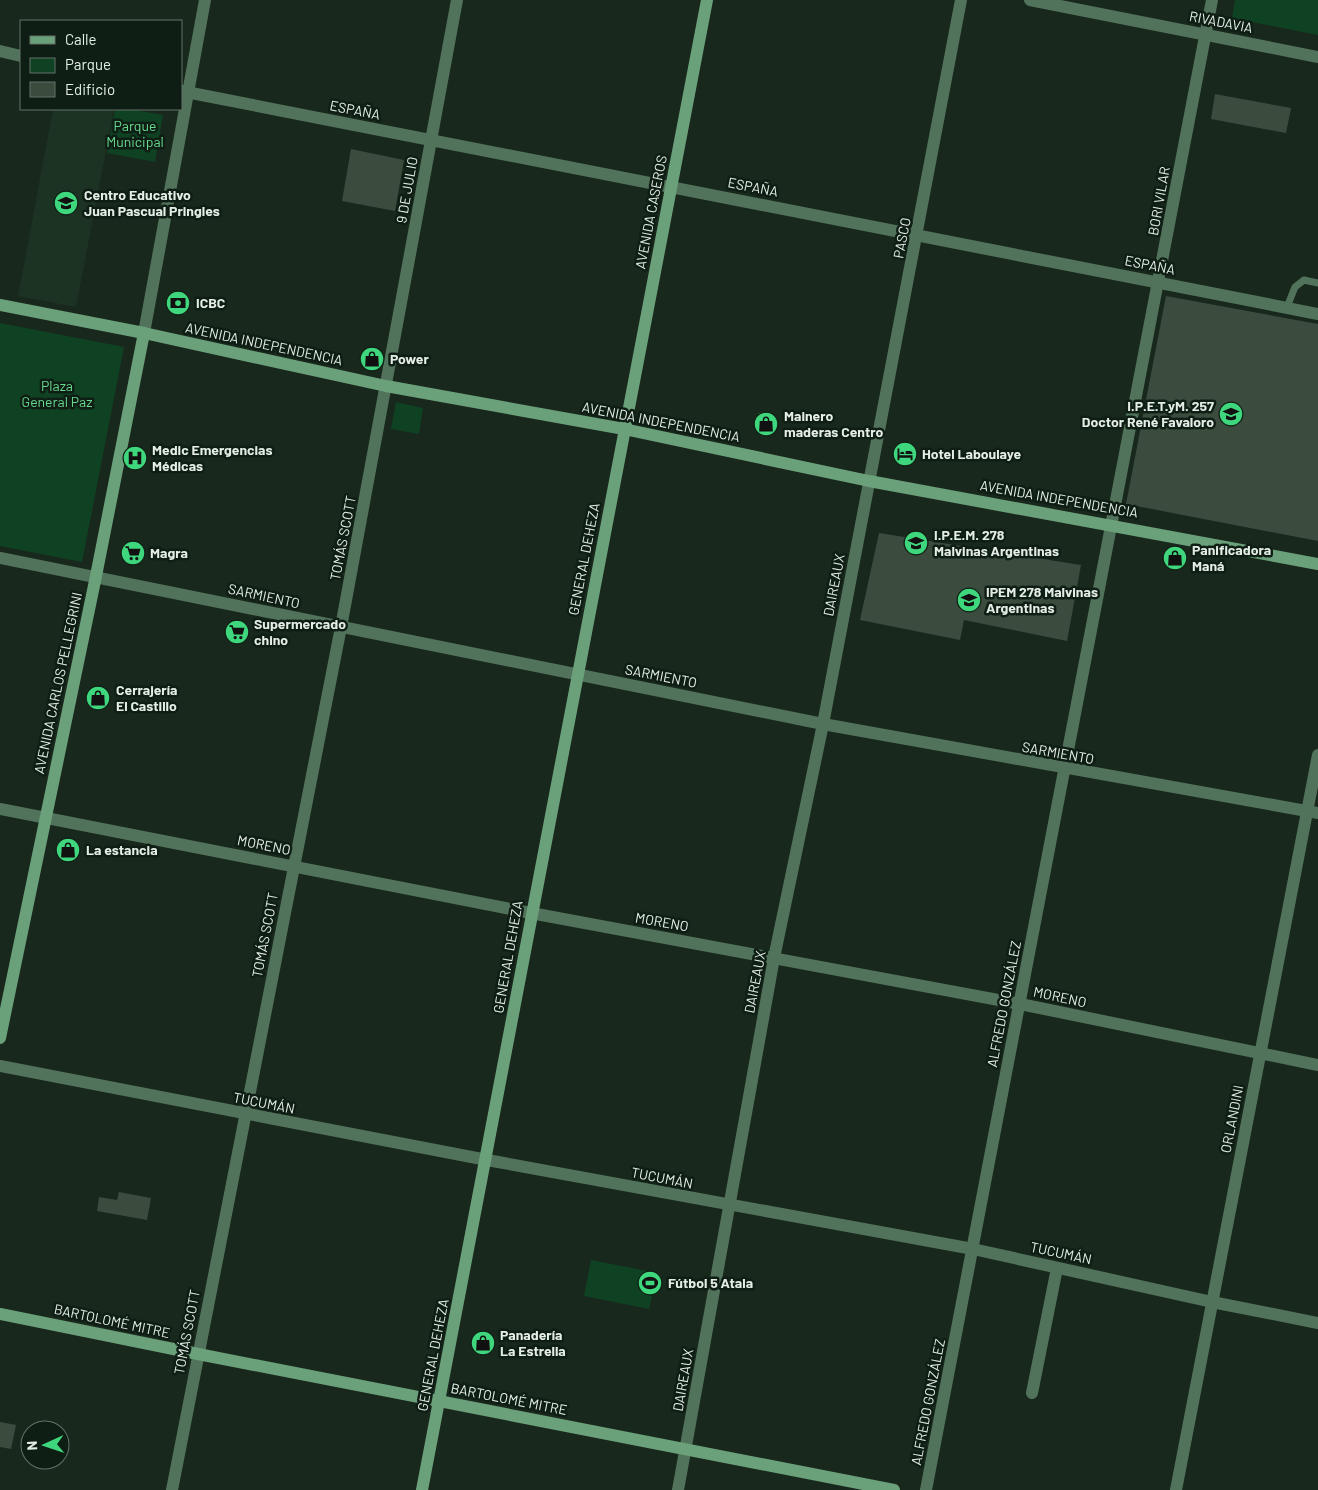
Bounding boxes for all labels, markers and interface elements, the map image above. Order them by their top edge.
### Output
street label: RIVADAVIA [1188,7,1255,36]
legend [20,20,182,110]
text: Calle [65,30,97,48]
text: Parque [65,55,111,73]
text: Edificio [65,80,115,98]
street label: ESPAÑA [328,96,382,123]
park label: Parque Municipal [106,117,164,150]
street label: AVENIDA CASEROS [631,154,670,270]
street label: 9 DE JULIO [392,155,421,225]
street label: BORI VILAR [1144,165,1173,237]
street label: ESPAÑA [726,173,780,200]
place label: Centro Educativo Juan Pascual Pringles [84,186,220,219]
school or university icon: Centro Educativo Juan Pascual Pringles [53,190,79,216]
street label: PASCO [889,216,914,260]
street label: ESPAÑA [1123,251,1177,278]
bank icon: ICBC [165,290,191,316]
place label: ICBC [196,294,225,311]
street label: AVENIDA INDEPENDENCIA [184,319,345,369]
shop icon: Power [359,346,385,372]
place label: Power [390,350,430,367]
park label: Plaza General Paz [22,377,92,410]
place label: I.P.E.T.yM. 257 Doctor René Favaloro [1082,397,1214,430]
street label: AVENIDA INDEPENDENCIA [581,398,742,445]
school or university icon: I.P.E.T.yM. 257 Doctor René Favaloro [1218,401,1244,427]
place label: Mainero maderas Centro [784,407,883,440]
shop icon: Mainero maderas Centro [753,411,779,437]
place label: Medic Emergencias Médicas [152,441,273,474]
hotel icon: Hotel Laboulaye [892,441,918,467]
hospital icon: Medic Emergencias Médicas [122,445,148,471]
place label: Hotel Laboulaye [922,445,1021,462]
street label: AVENIDA INDEPENDENCIA [979,476,1140,521]
street label: TOMÁS SCOTT [326,494,359,582]
street label: GENERAL DEHEZA [564,501,603,617]
place label: I.P.E.M. 278 Malvinas Argentinas [934,526,1059,559]
school or university icon: I.P.E.M. 278 Malvinas Argentinas [903,530,929,556]
supermarket icon: Magra [120,540,146,566]
place label: Panificadora Maná [1192,541,1271,574]
place label: Magra [150,544,188,561]
shop icon: Panificadora Maná [1162,545,1188,571]
street label: DAIREAUX [819,552,848,618]
street label: SARMIENTO [227,580,301,611]
place label: IPEM 278 Malvinas Argentinas [986,583,1098,616]
school or university icon: IPEM 278 Malvinas Argentinas [956,587,982,613]
street label: AVENIDA CARLOS PELLEGRINI [30,591,85,775]
place label: Supermercado chino [254,615,346,648]
supermarket icon: Supermercado chino [224,619,250,645]
street label: SARMIENTO [624,660,698,691]
place label: Cerrajería El Castillo [116,681,177,714]
shop icon: Cerrajería El Castillo [85,685,111,711]
street label: SARMIENTO [1021,738,1095,767]
street label: MORENO [236,831,292,858]
shop icon: La estancia [55,837,81,863]
place label: La estancia [86,841,158,858]
street label: TOMÁS SCOTT [248,891,281,979]
street label: GENERAL DEHEZA [489,899,526,1015]
street label: MORENO [634,908,690,935]
street label: ALFREDO GONZÁLEZ [983,939,1024,1069]
street label: DAIREAUX [740,949,769,1015]
street label: MORENO [1032,983,1088,1010]
street label: ORLANDINI [1217,1083,1246,1154]
street label: TUCUMÁN [232,1088,296,1117]
street label: TUCUMÁN [630,1163,694,1192]
street label: TUCUMÁN [1029,1238,1093,1267]
sports icon: Fútbol 5 Atala [637,1270,663,1296]
place label: Fútbol 5 Atala [668,1274,753,1291]
street label: TOMÁS SCOTT [170,1288,203,1376]
street label: GENERAL DEHEZA [413,1297,452,1413]
street label: BARTOLOMÉ MITRE [53,1300,172,1341]
place label: Panadería La Estrella [500,1326,566,1359]
shop icon: Panadería La Estrella [470,1330,496,1356]
street label: ALFREDO GONZÁLEZ [907,1337,948,1467]
street label: DAIREAUX [669,1347,696,1413]
street label: BARTOLOMÉ MITRE [450,1379,569,1418]
north arrow [20,1420,70,1470]
text: N [23,1441,40,1451]

